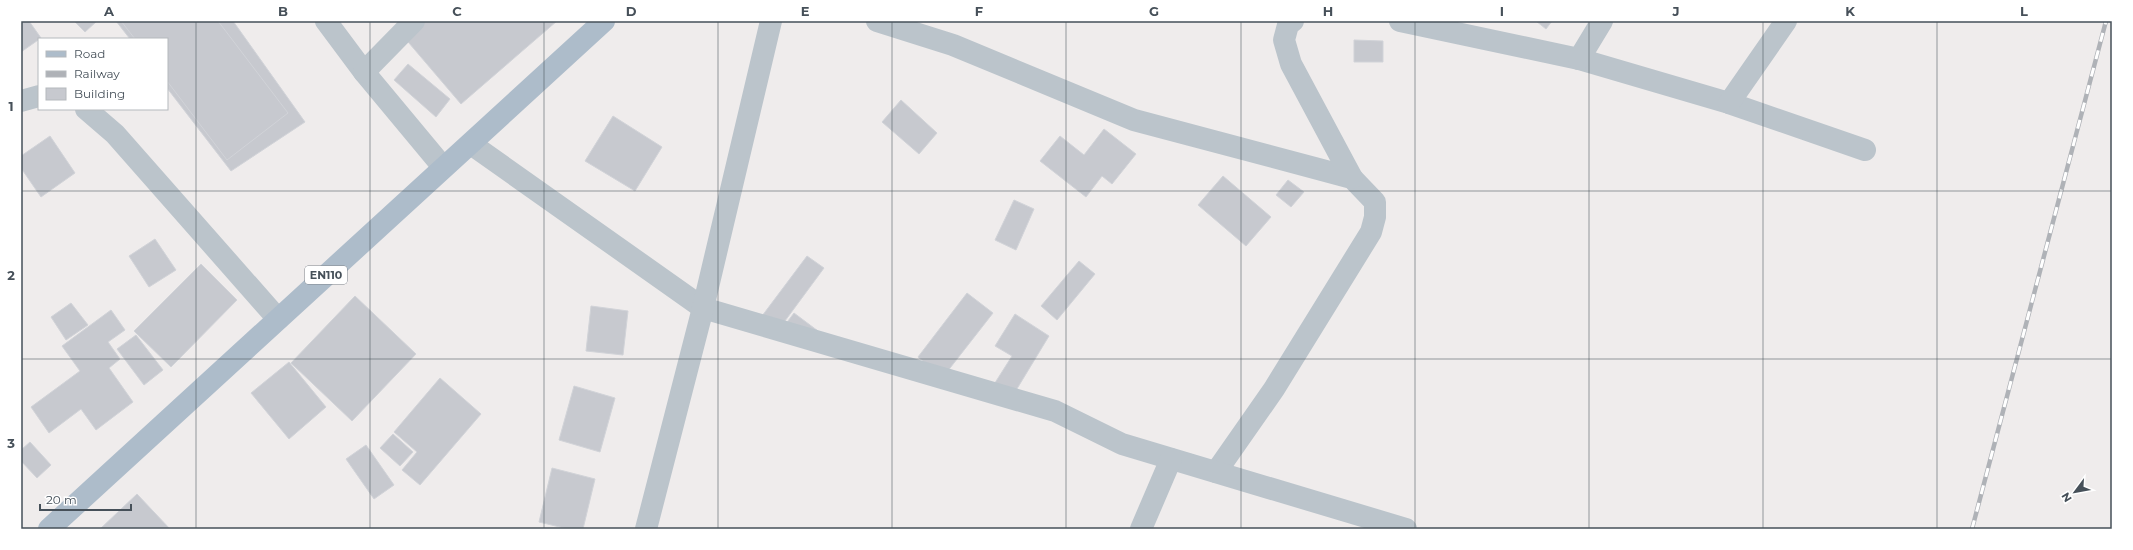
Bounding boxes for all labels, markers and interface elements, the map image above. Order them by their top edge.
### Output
text: A [103,3,115,19]
text: B [278,3,288,19]
text: C [452,3,462,19]
text: D [626,3,637,19]
text: E [801,3,810,19]
text: F [975,3,983,19]
text: G [1149,3,1159,19]
text: H [1323,3,1333,19]
text: I [1500,3,1504,19]
text: J [1671,3,1680,19]
text: K [1845,3,1855,19]
text: L [2020,3,2028,19]
legend [38,38,168,110]
text: Road [74,46,105,61]
text: Railway [74,66,120,81]
text: Building [74,86,125,101]
text: 1 [8,98,14,114]
road number: EN110 [305,266,347,284]
text: 2 [7,267,15,283]
text: 3 [6,435,15,451]
north arrow [2055,472,2095,512]
scale bar [40,486,131,512]
text: N [2058,490,2075,505]
text: 20 m [46,492,77,507]

